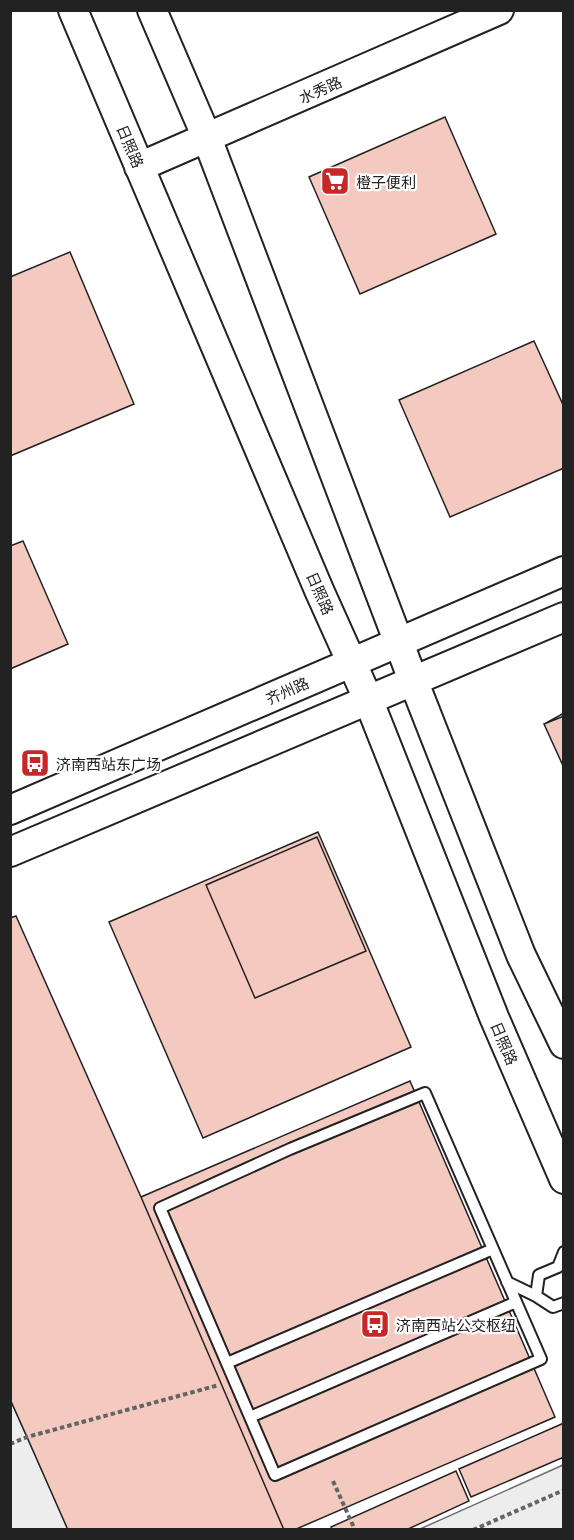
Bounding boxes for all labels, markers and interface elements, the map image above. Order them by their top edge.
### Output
street label: 水秀路 [295,69,345,109]
street label: 日照路 [112,121,150,171]
supermarket icon: 橙子便利 [319,165,351,197]
place label: 橙子便利 [356,170,416,193]
street label: 日照路 [301,568,341,618]
street label: 齐州路 [262,670,312,710]
bus stop icon: 济南西站东广场 [19,747,51,779]
place label: 济南西站东广场 [56,752,161,775]
street label: 日照路 [486,1018,524,1068]
bus stop icon: 济南西站公交枢纽 [359,1308,391,1340]
place label: 济南西站公交枢纽 [396,1313,516,1336]

